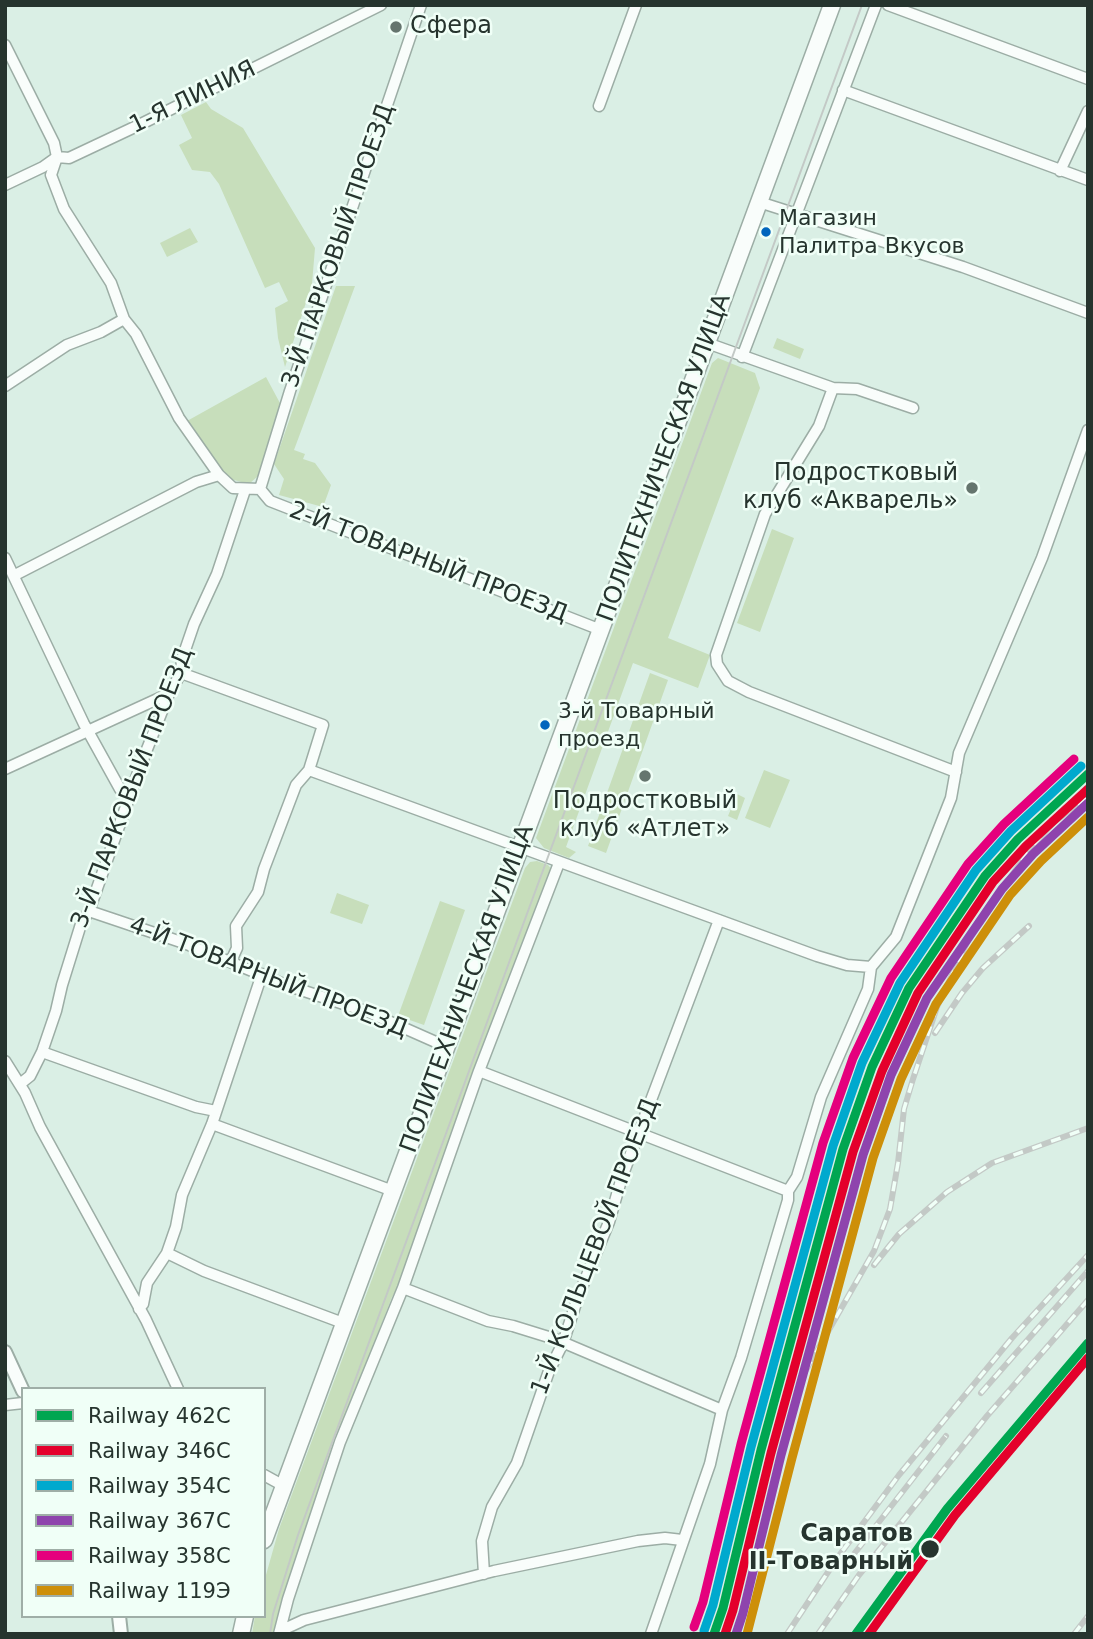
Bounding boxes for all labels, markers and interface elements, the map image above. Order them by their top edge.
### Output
place label: Сфера [410,13,492,41]
marker: Сфера [388,19,404,35]
street label: 1-Я ЛИНИЯ [125,55,261,141]
street label: 3-Й ПАРКОВЫЙ ПРОЕЗД [277,100,401,392]
place label: Магазин Палитра Вкусов [779,206,965,258]
marker: Магазин Палитра Вкусов [759,225,773,239]
street label: ПОЛИТЕХНИЧЕСКАЯ УЛИЦА [592,290,738,626]
place label: Подростковый клуб «Акварель» [743,460,958,516]
marker: Подростковый клуб «Акварель» [964,480,980,496]
street label: 2-Й ТОВАРНЫЙ ПРОЕЗД [285,497,571,629]
street label: 3-Й ПАРКОВЫЙ ПРОЕЗД [66,644,200,932]
place label: 3-й Товарный проезд [558,699,715,750]
marker: 3-й Товарный проезд [538,718,552,732]
marker: Подростковый клуб «Атлет» [637,768,653,784]
place label: Подростковый клуб «Атлет» [553,788,737,844]
street label: ПОЛИТЕХНИЧЕСКАЯ УЛИЦА [395,821,541,1157]
street label: 4-Й ТОВАРНЫЙ ПРОЕЗД [125,912,411,1044]
street label: 1-Й КОЛЬЦЕВОЙ ПРОЕЗД [526,1095,666,1399]
legend [21,1387,266,1618]
text: Railway 462С [88,1404,231,1428]
text: Railway 346С [88,1439,231,1463]
text: Railway 354С [88,1474,231,1498]
text: Railway 367С [88,1509,231,1533]
place label: Саратов II-Товарный [749,1521,913,1577]
marker: Саратов II-Товарный [919,1538,941,1560]
text: Railway 358С [88,1544,231,1568]
text: Railway 119Э [88,1579,231,1603]

